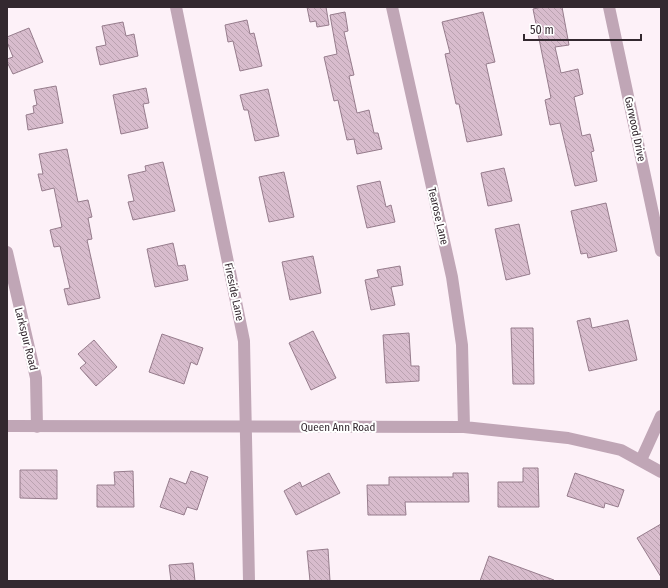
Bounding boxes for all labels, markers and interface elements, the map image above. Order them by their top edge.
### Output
scale bar [524,16,641,42]
text: 50 m [530,23,554,37]
street label: Garwood Drive [622,95,648,163]
street label: Tearose Lane [425,186,451,246]
street label: Fireside Lane [222,262,246,322]
street label: Larkspur Road [12,306,40,372]
street label: Queen Ann Road [301,421,375,434]

